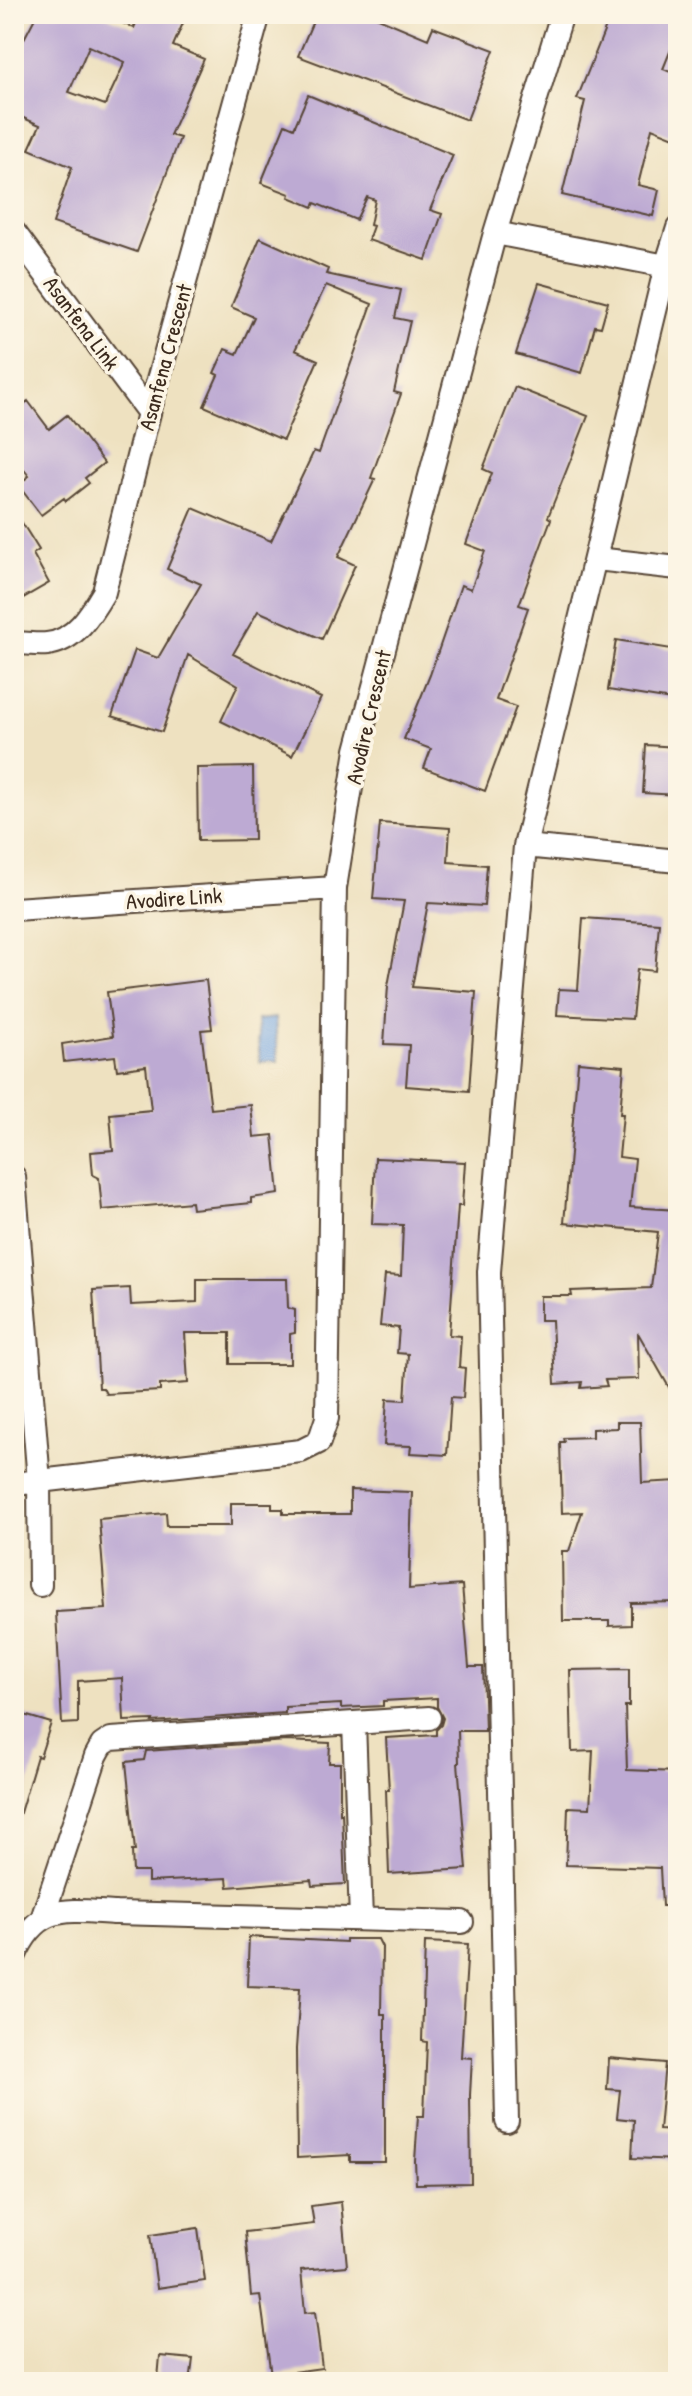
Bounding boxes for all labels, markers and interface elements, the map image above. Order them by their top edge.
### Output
street label: Asanfena Link [37,270,127,376]
street label: Asanfena Crescent [131,280,199,434]
street label: Avodire Crescent [338,647,398,787]
street label: Avodire Link [125,880,223,916]

